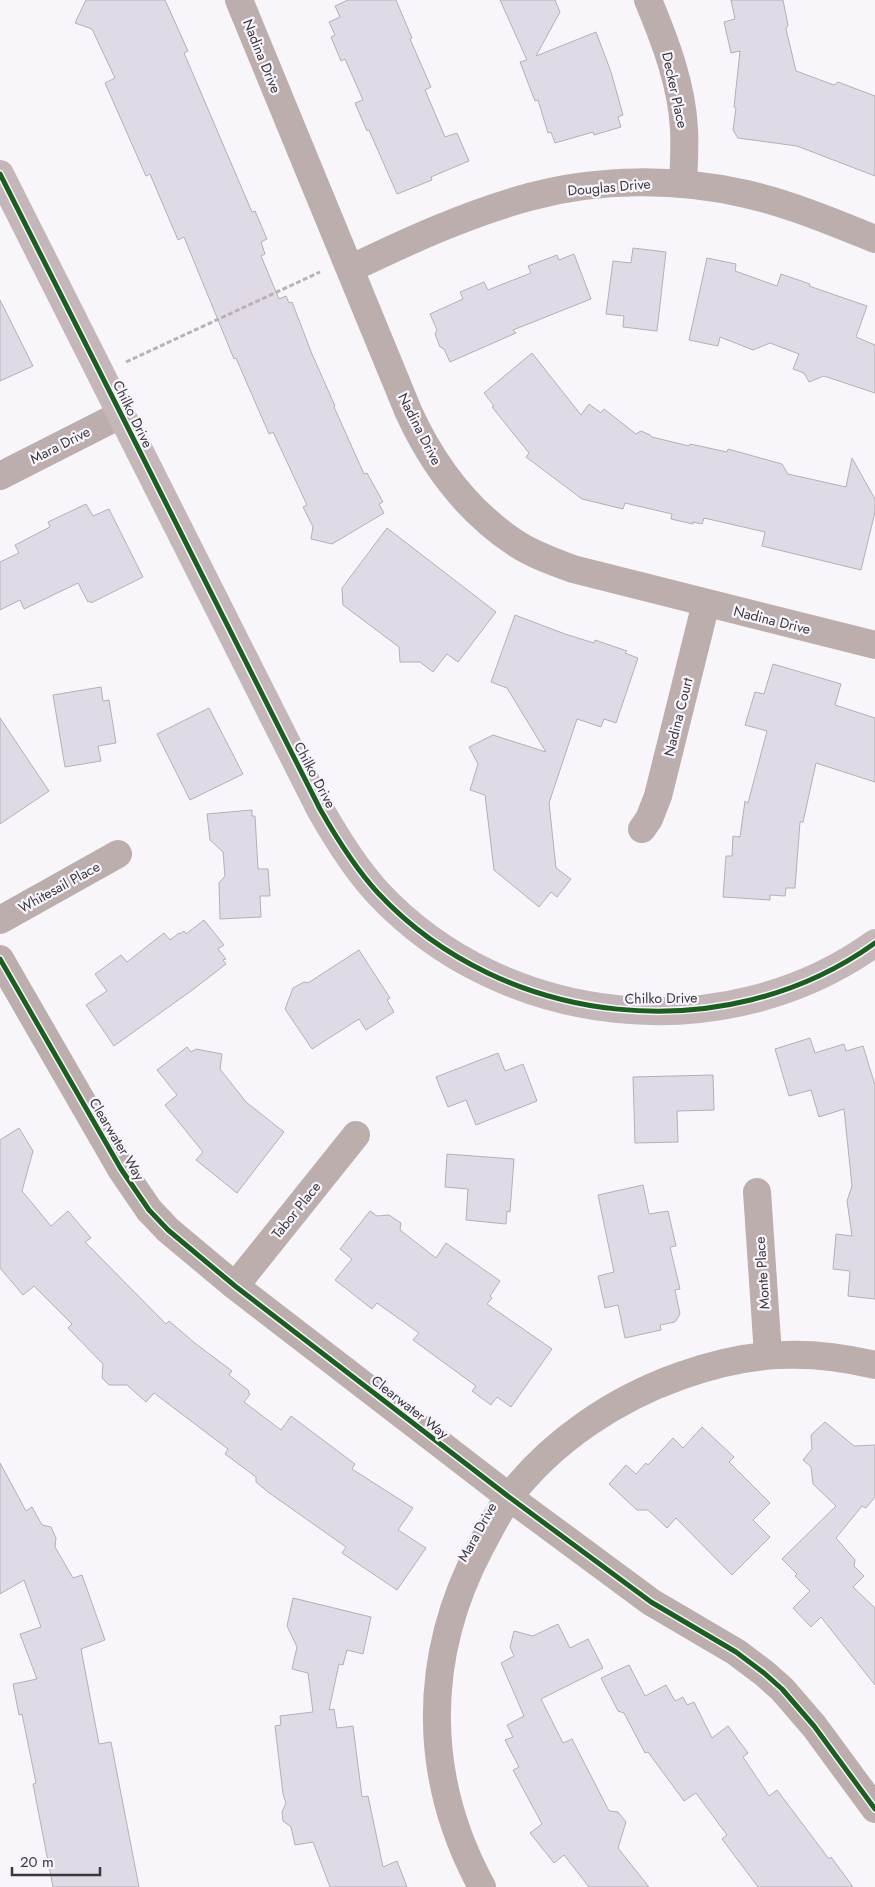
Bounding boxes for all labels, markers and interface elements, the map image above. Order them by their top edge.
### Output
street label: Nadina Drive [238,16,286,96]
street label: Decker Place [657,50,693,130]
street label: Douglas Drive [567,173,651,201]
street label: Chilko Drive [108,377,158,451]
street label: Nadina Drive [393,389,447,469]
street label: Mara Drive [27,421,93,469]
street label: Nadina Drive [731,601,813,639]
street label: Nadina Court [659,675,698,758]
street label: Chilko Drive [289,738,341,812]
street label: Whitesail Place [15,856,103,918]
street label: Chilko Drive [624,987,698,1009]
street label: Clearwater Way [84,1094,150,1185]
street label: Tabor Place [267,1177,325,1243]
street label: Monte Place [749,1236,775,1310]
street label: Clearwater Way [367,1370,453,1444]
street label: Mara Drive [453,1499,501,1565]
scale bar [12,1844,100,1876]
text: 20 m [20,1851,54,1873]

